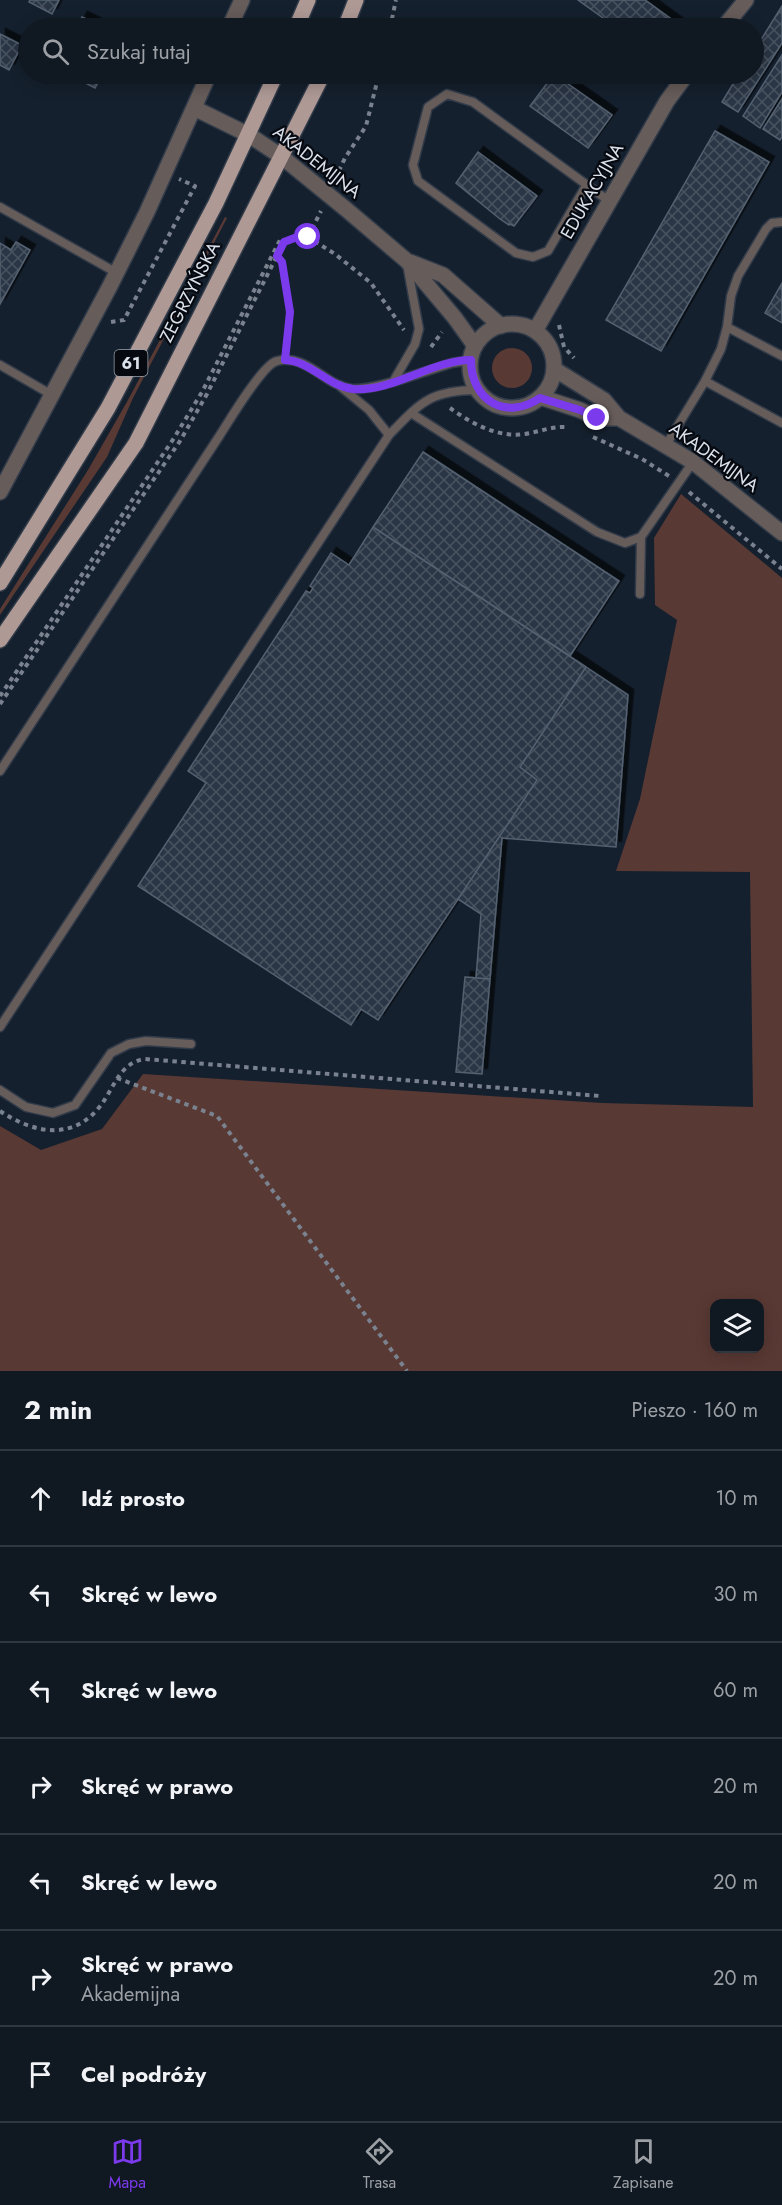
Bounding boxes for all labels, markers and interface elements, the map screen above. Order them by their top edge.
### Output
search box [18,18,764,84]
icon: search [39,35,72,68]
text: Szukaj tutaj [87,35,191,67]
street label: AKADEMIJNA [268,119,367,205]
street label: EDUKACYJNA [554,138,630,244]
route start [294,223,320,249]
street label: ZEGRZYŃSKA [153,237,227,347]
road number: 61 [114,350,148,376]
route end [583,404,609,430]
street label: AKADEMIJNA [664,416,764,499]
map controls [710,1299,764,1353]
button: layers [710,1299,764,1353]
text: 2 min [24,1391,92,1429]
text: Pieszo · 160 m [632,1396,758,1425]
icon: ahead [24,1482,57,1515]
text: Idź prosto [81,1482,185,1514]
text: 10 m [715,1484,758,1513]
icon: left [24,1578,57,1611]
text: Skręć w lewo [81,1578,217,1610]
text: 30 m [713,1580,758,1609]
icon: left [24,1674,57,1707]
text: Skręć w lewo [81,1674,217,1706]
text: 60 m [713,1676,758,1705]
icon: right [24,1770,57,1803]
text: Skręć w prawo [81,1770,233,1802]
text: 20 m [713,1772,758,1801]
icon: left [24,1866,57,1899]
text: Skręć w lewo [81,1866,217,1898]
text: 20 m [713,1868,758,1897]
text: Skręć w prawo [81,1948,233,1980]
icon: right [24,1962,57,1995]
text: 20 m [713,1964,758,1993]
text: Akademijna [81,1980,180,2009]
icon: arrive [24,2058,57,2091]
text: Cel podróży [81,2058,206,2090]
tab: Mapa [108,2135,146,2194]
tab: Trasa [363,2135,396,2194]
tab: Zapisane [613,2135,674,2194]

